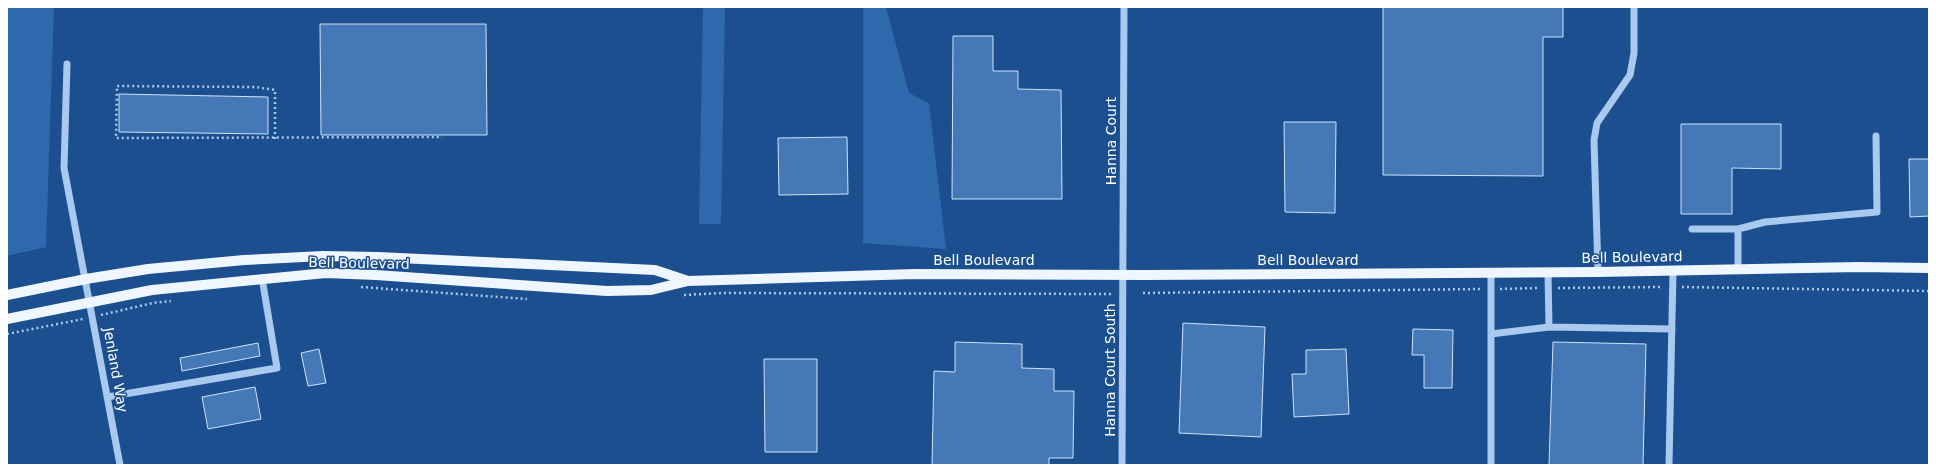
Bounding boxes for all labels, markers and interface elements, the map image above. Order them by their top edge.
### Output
street label: Hanna Court [1103,96,1119,185]
street label: Bell Boulevard [1581,248,1683,266]
street label: Bell Boulevard [933,252,1035,268]
street label: Bell Boulevard [1257,252,1359,268]
street label: Bell Boulevard [308,254,410,272]
street label: Hanna Court South [1102,303,1118,437]
street label: Jenland Way [100,325,131,414]

